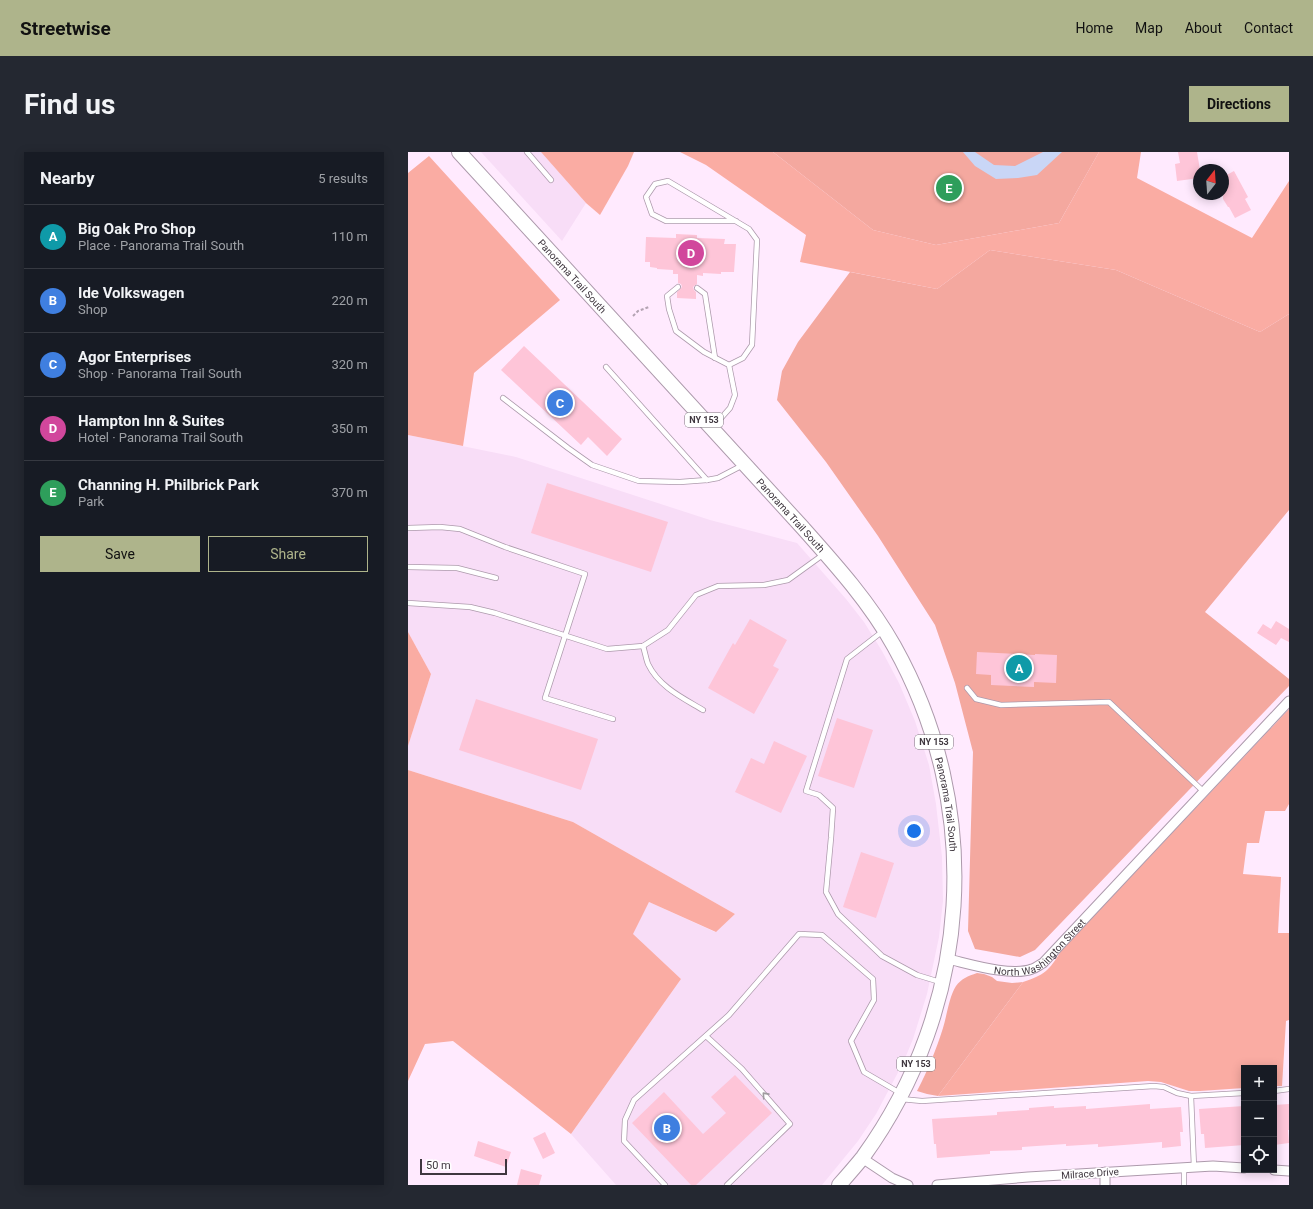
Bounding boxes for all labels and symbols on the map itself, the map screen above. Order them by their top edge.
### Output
north arrow [1193,164,1229,200]
pin: E [936,173,962,203]
street label: Panorama Trail South [536,237,608,315]
pin: D [678,238,704,268]
pin: C [547,388,573,418]
road number: NY 153 [685,413,723,427]
street label: Panorama Trail South [754,476,827,555]
pin: A [1006,653,1032,683]
road number: NY 153 [915,735,953,749]
street label: Panorama Trail South [933,756,959,852]
your location [904,821,924,841]
street label: North Washington Street [993,917,1088,978]
road number: NY 153 [897,1057,935,1071]
one-way arrow [762,1092,769,1100]
pin: B [654,1113,680,1143]
scale bar [420,1157,507,1176]
street label: Milrace Drive [1061,1166,1119,1181]

